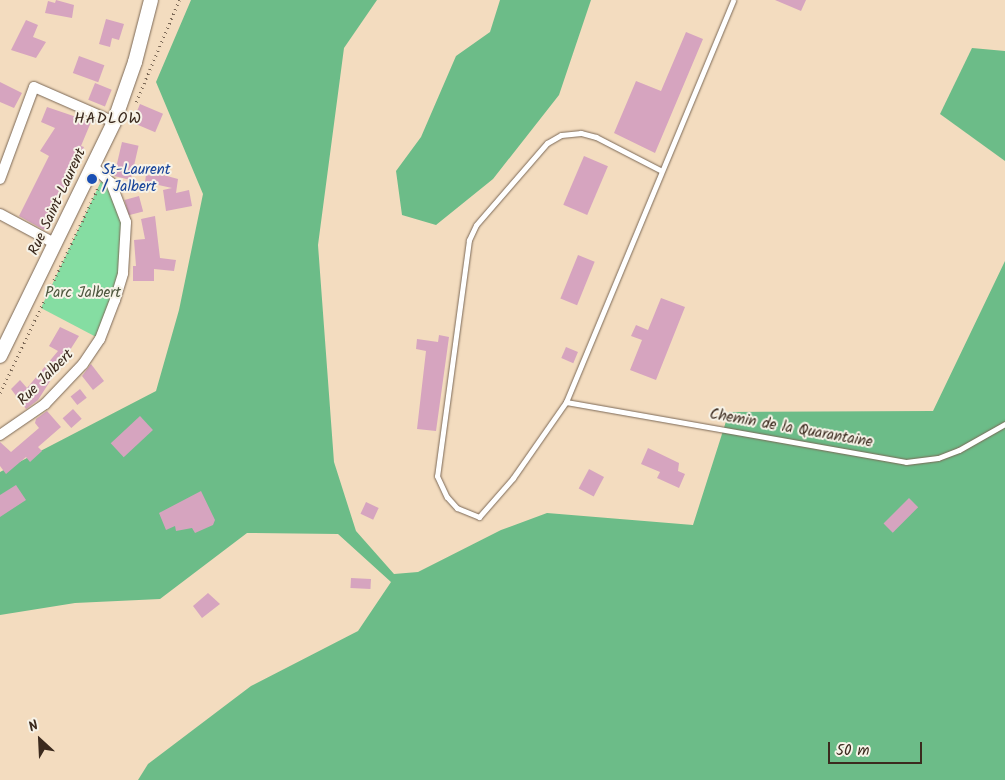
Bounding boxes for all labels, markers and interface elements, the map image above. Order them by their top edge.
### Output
district label: HADLOW [73,109,143,129]
street label: Rue Saint-Laurent [25,146,91,258]
place label: St-Laurent / Jalbert [102,161,171,196]
marker: St-Laurent / Jalbert [86,173,98,185]
park label: Parc Jalbert [45,285,121,303]
street label: Rue Jalbert [14,346,78,410]
street label: Chemin de la Quarantaine [708,406,874,452]
north arrow [15,715,65,765]
text: N [25,715,42,738]
scale bar [830,732,924,764]
text: 50 m [836,739,870,763]

